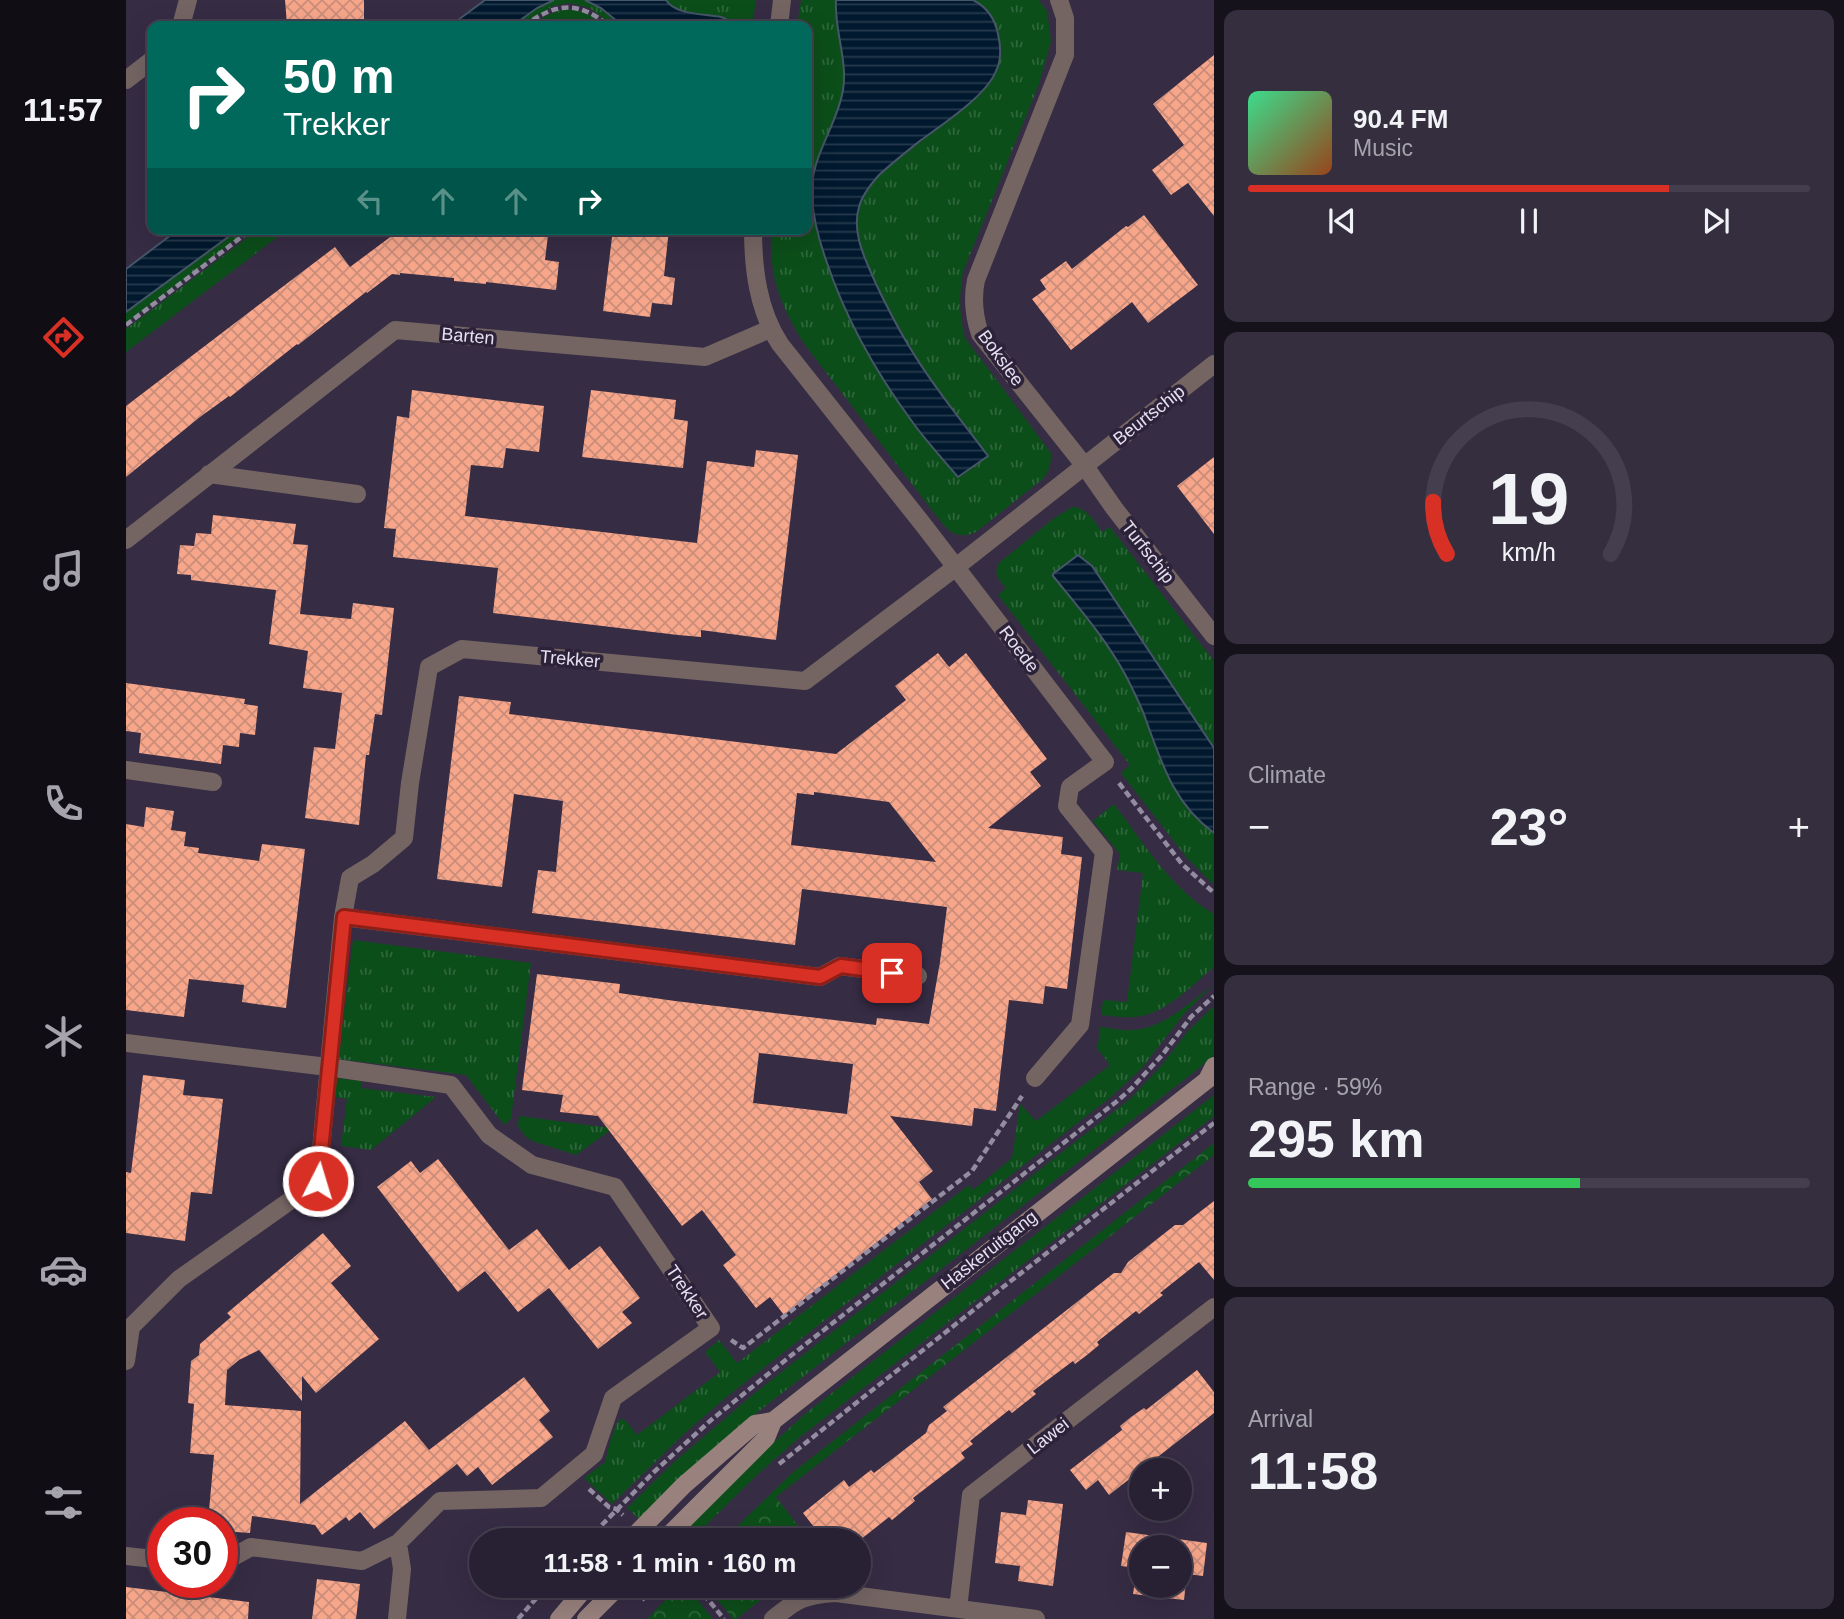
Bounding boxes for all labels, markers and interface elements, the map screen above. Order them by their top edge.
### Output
icon: right [168,49,259,140]
text: 50 m [283,49,395,103]
text: 11:57 [23,92,103,128]
text: 90.4 FM [1353,104,1448,134]
text: Trekker [283,106,390,142]
text: Music [1353,135,1413,161]
icon: left [351,182,389,220]
icon: ahead [424,182,462,220]
icon: ahead [497,182,535,220]
icon: right [570,182,608,220]
icon: previous [1323,202,1361,240]
icon: pause [1510,202,1548,240]
icon: next [1697,202,1735,240]
icon: directions [39,313,88,362]
street label: Barten [441,324,495,348]
street label: Bokslee [974,326,1028,390]
street label: Beurtschip [1109,381,1189,449]
text: 19 [1489,458,1569,539]
street label: Turfschip [1118,517,1178,587]
text: km/h [1502,537,1556,565]
icon: music [39,546,88,595]
street label: Roede [995,622,1043,676]
street label: Trekker [539,646,601,672]
text: Climate [1248,762,1326,788]
icon: phone [39,779,88,828]
text: 23° [1490,798,1568,856]
text: − [1248,806,1270,848]
text: + [1788,806,1810,848]
pin [862,943,922,1003]
icon: arrive [873,954,911,992]
icon: climate [39,1012,88,1061]
text: Range · 59% [1248,1074,1382,1100]
text: 295 km [1248,1110,1424,1168]
position arrow [281,1144,355,1218]
street label: Haskeruitgang [937,1206,1041,1294]
icon: car [39,1245,88,1294]
street label: Trekker [662,1261,712,1323]
text: Arrival [1248,1406,1313,1432]
street label: Lawei [1023,1414,1073,1458]
text: 11:58 [1248,1442,1378,1500]
map controls [1129,1458,1192,1598]
button: + [1129,1458,1192,1521]
icon: filters [39,1478,88,1527]
speed limit sign: 30 [147,1507,238,1598]
button: − [1129,1535,1192,1598]
text: 11:58 · 1 min · 160 m [544,1548,796,1578]

